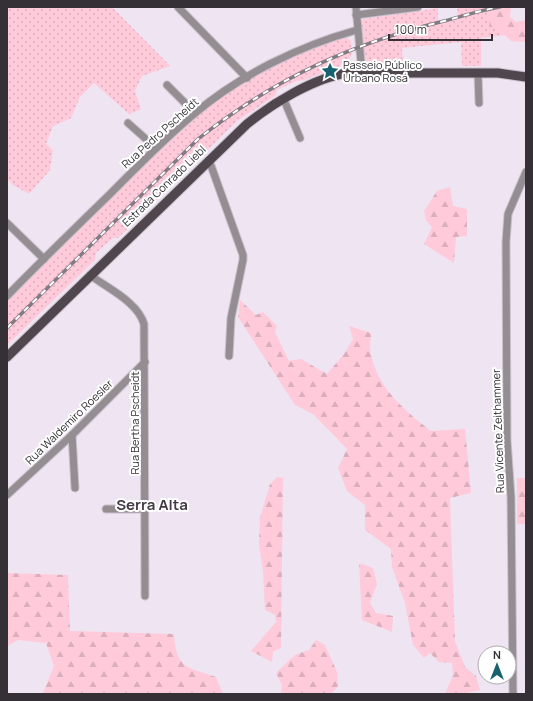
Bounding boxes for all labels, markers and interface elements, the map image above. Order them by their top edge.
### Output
scale bar [389,16,492,42]
text: 100 m [395,21,427,38]
place label: Passeio Público Urbano Rosá [343,57,423,85]
place icon: Passeio Público Urbano Rosá [320,61,340,81]
street label: Rua Pedro Pscheidt [118,94,201,171]
street label: Estrada Conrado Liebl [119,142,209,230]
street label: Rua Vicente Zeithammer [488,369,507,493]
street label: Rua Bertha Pscheidt [127,371,142,475]
street label: Rua Waldemiro Roesler [22,376,116,467]
district label: Serra Alta [116,494,188,515]
north arrow [477,645,517,685]
text: N [493,647,501,662]

